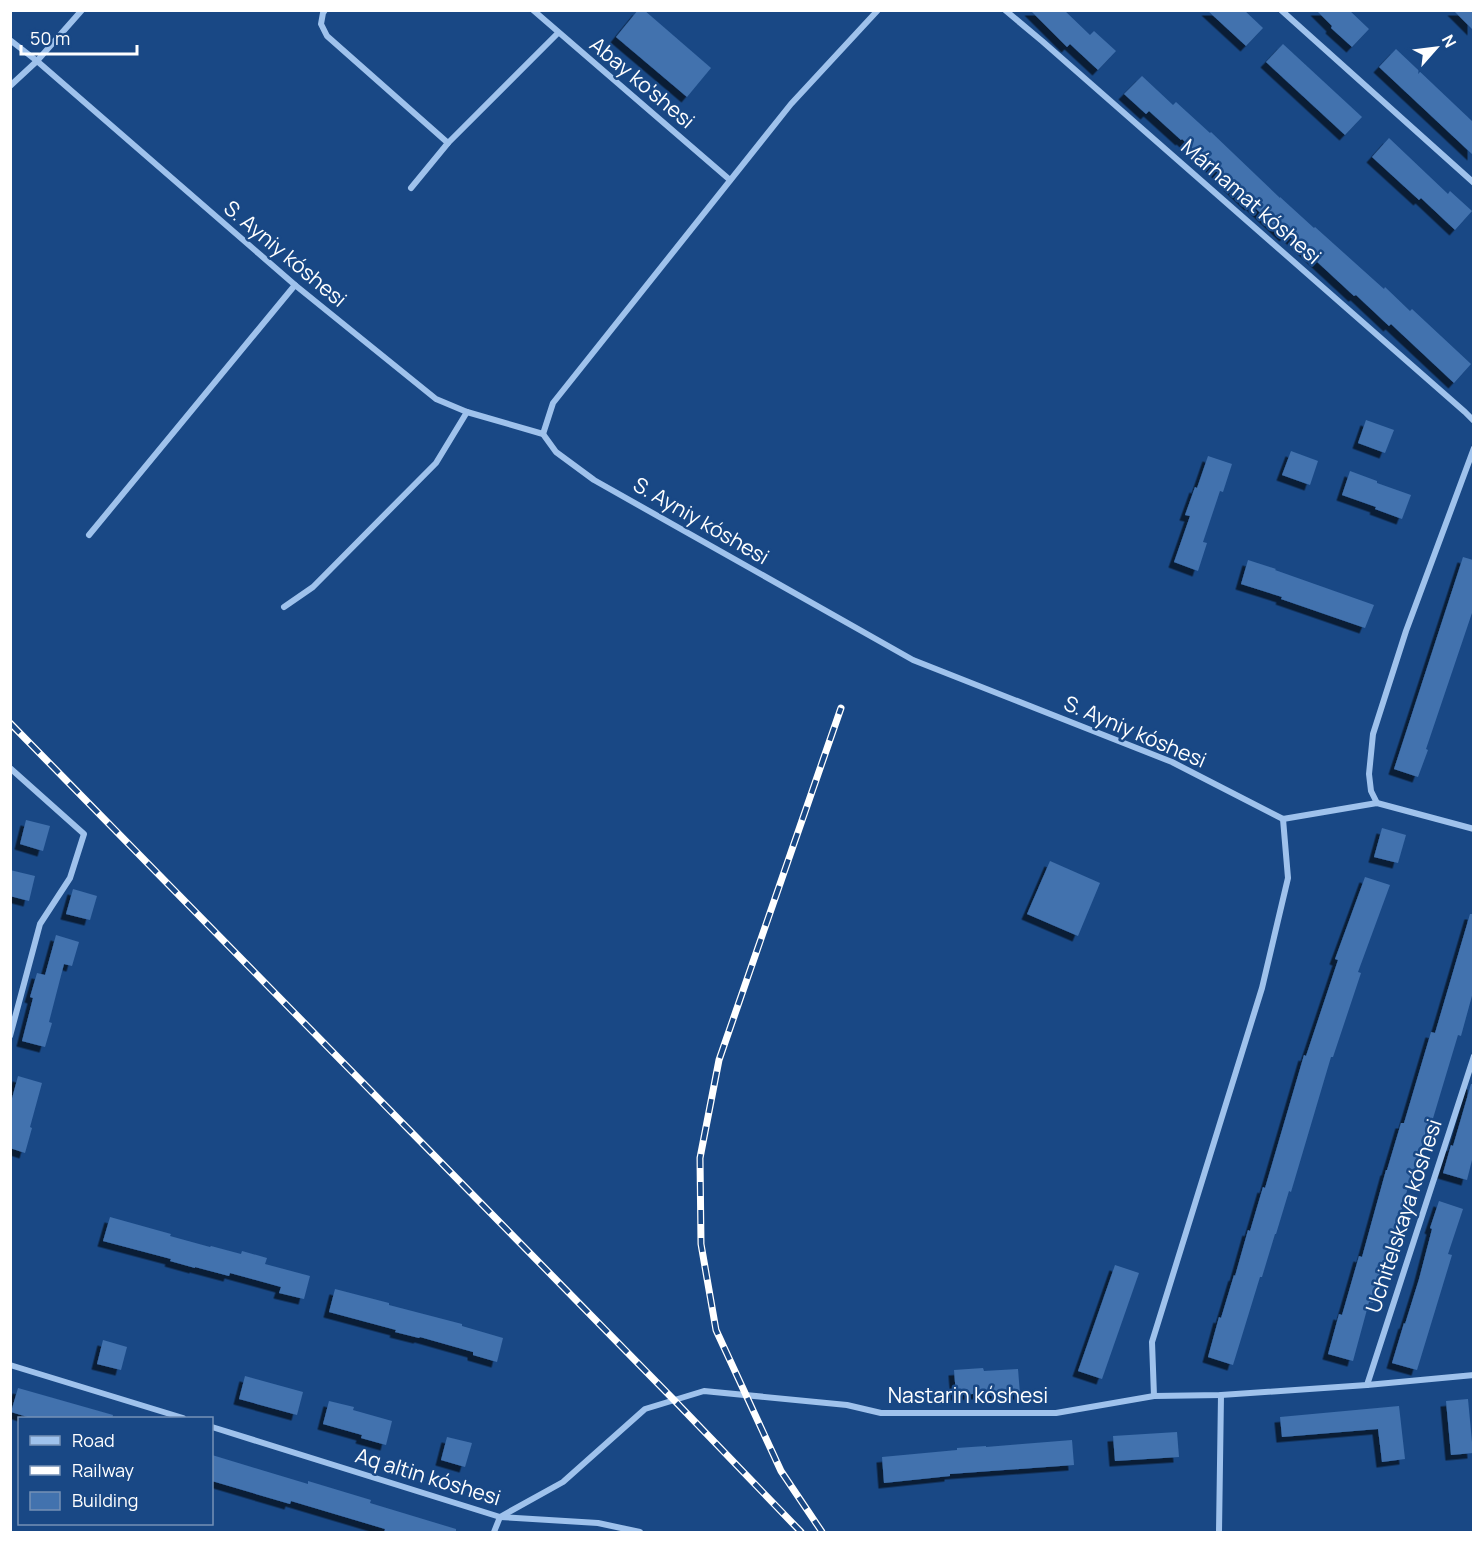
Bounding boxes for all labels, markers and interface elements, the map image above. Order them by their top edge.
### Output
scale bar [21,18,136,56]
north arrow [1406,18,1466,78]
text: 50 m [30,26,70,50]
street label: Abay ko'shesi [584,30,701,134]
text: N [1437,31,1462,51]
street label: Márhamat kóshesi [1176,133,1328,270]
street label: S. Ayniy kóshesi [218,194,353,313]
street label: S. Ayniy kóshesi [629,470,774,570]
street label: S. Ayniy kóshesi [1060,688,1211,774]
street label: Uchitelskaya kóshesi [1359,1115,1448,1316]
street label: Nastarin kóshesi [888,1381,1048,1409]
legend [18,1417,213,1525]
text: Road [72,1428,115,1452]
street label: Aq altin kóshesi [352,1441,504,1511]
text: Railway [72,1458,134,1482]
text: Building [72,1488,138,1512]

